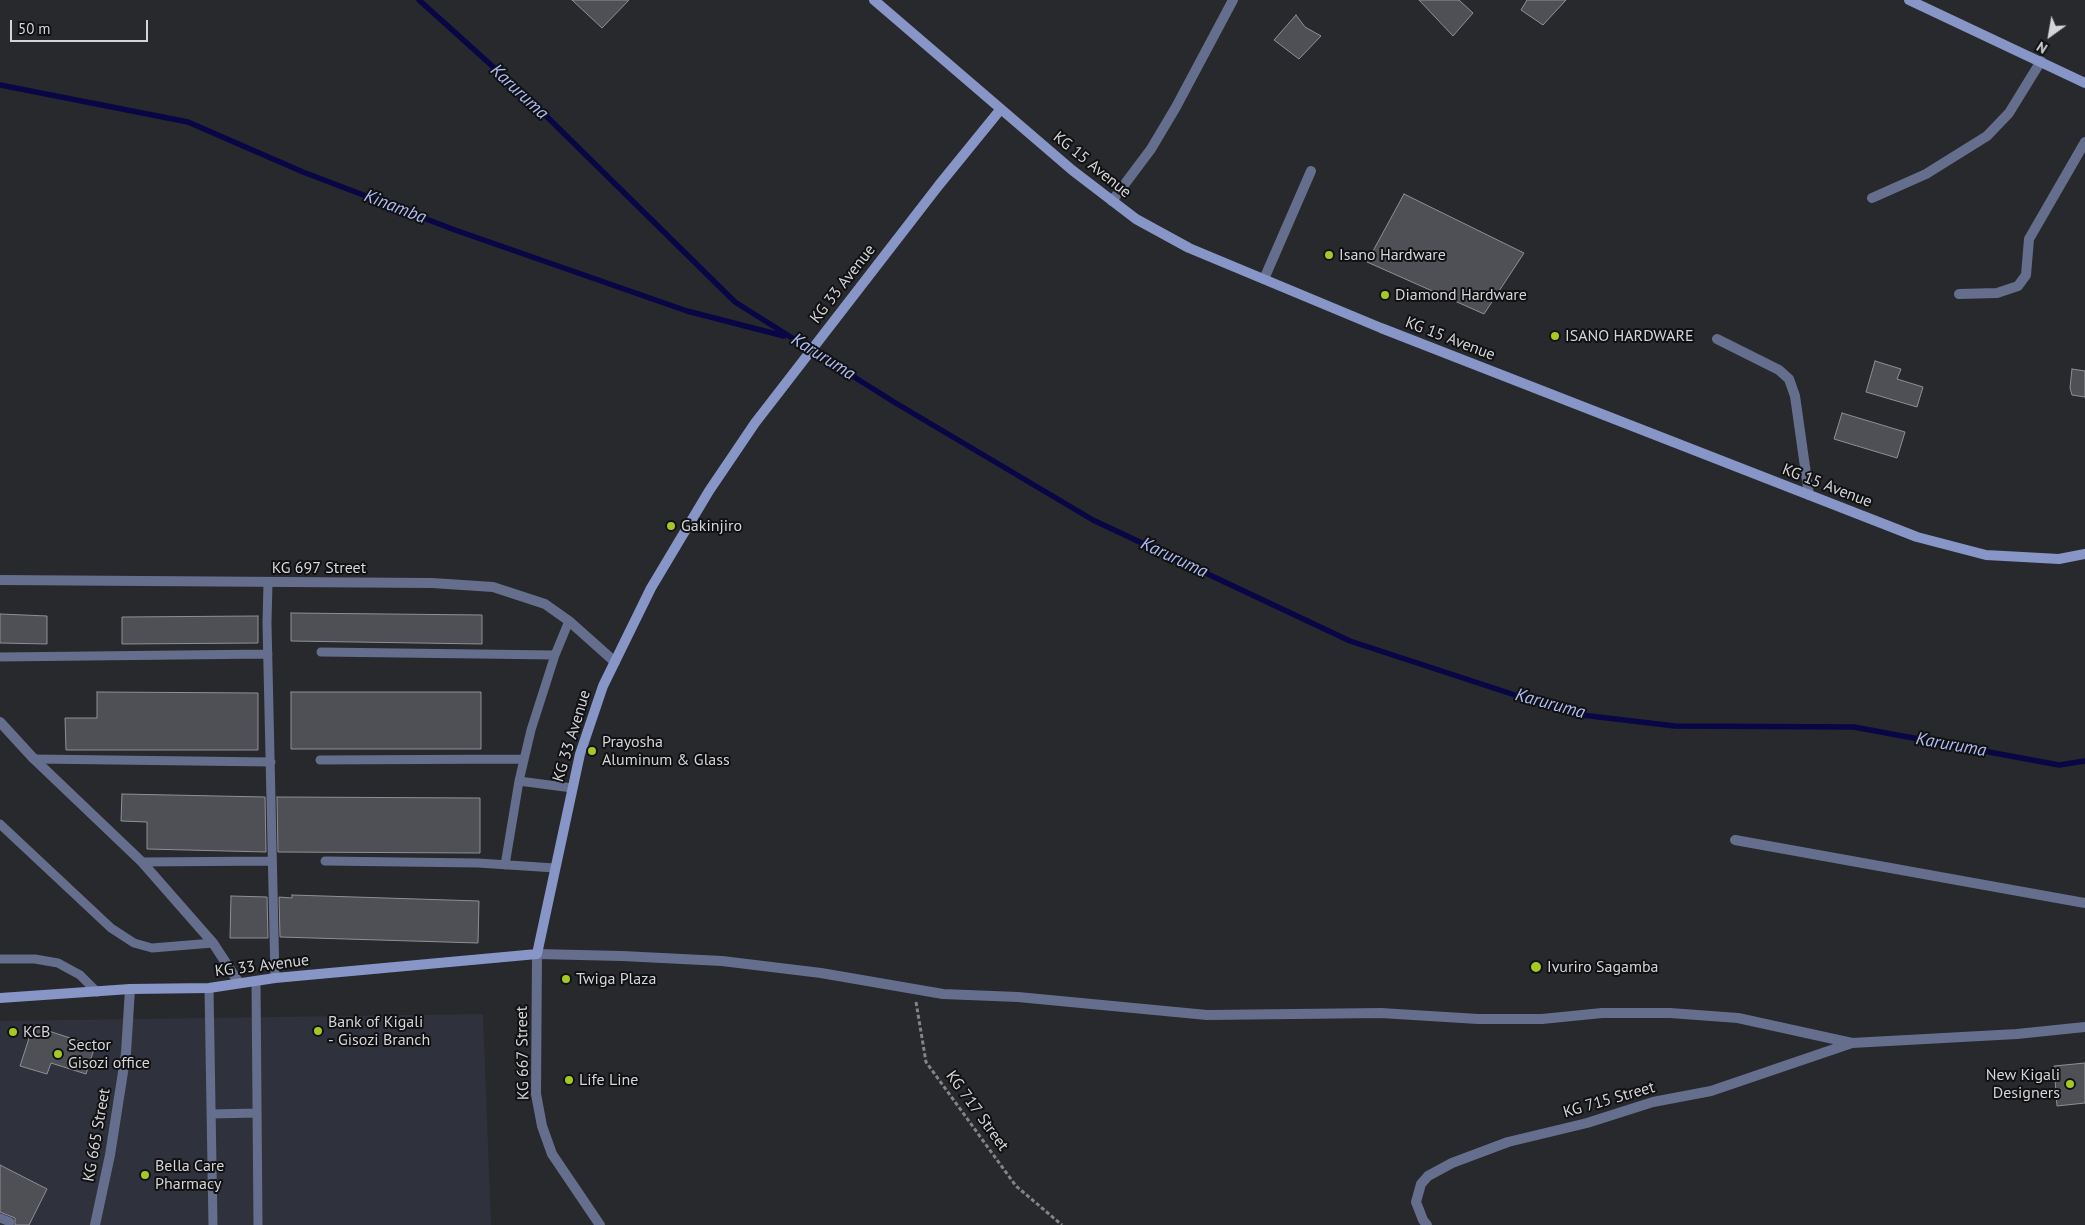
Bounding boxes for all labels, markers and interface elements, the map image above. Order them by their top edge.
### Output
scale bar [12,10,150,42]
north arrow [2025,10,2075,60]
text: 50 m [18,19,51,38]
text: N [2033,38,2051,58]
water label: Karuruma [486,60,552,124]
street label: KG 15 Avenue [1049,128,1135,202]
water label: Kinamba [361,185,429,229]
street label: KG 33 Avenue [806,241,880,327]
place label: Isano Hardware [1339,245,1446,265]
marker: Isano Hardware [1323,249,1335,261]
place label: Diamond Hardware [1395,285,1527,305]
marker: Diamond Hardware [1379,289,1391,301]
street label: KG 15 Avenue [1402,313,1498,365]
place label: ISANO HARDWARE [1565,326,1694,346]
water label: Karuruma [787,329,859,385]
marker: ISANO HARDWARE [1549,330,1561,342]
street label: KG 15 Avenue [1779,460,1875,512]
place label: Gakinjiro [681,516,742,536]
marker: Gakinjiro [665,520,677,532]
water label: Karuruma [1137,533,1211,583]
street label: KG 697 Street [272,558,366,578]
water label: Karuruma [1513,684,1587,724]
street label: KG 33 Avenue [549,688,595,784]
water label: Karuruma [1914,728,1988,762]
place label: Prayosha Aluminum & Glass [602,732,730,770]
marker: Prayosha Aluminum & Glass [586,745,598,757]
street label: KG 33 Avenue [214,951,310,981]
place label: Ivuriro Sagamba [1547,957,1659,977]
marker: Ivuriro Sagamba [1529,960,1543,974]
place label: Twiga Plaza [576,969,656,989]
marker: Twiga Plaza [560,973,572,985]
street label: KG 667 Street [513,1006,533,1100]
place label: Bank of Kigali - Gisozi Branch [328,1012,430,1050]
place label: KCB [23,1022,50,1042]
marker: Bank of Kigali - Gisozi Branch [312,1025,324,1037]
marker: KCB [7,1026,19,1038]
place label: Sector Gisozi office [68,1035,150,1073]
marker: Sector Gisozi office [52,1048,64,1060]
place label: New Kigali Designers [1986,1065,2060,1103]
street label: KG 717 Street [942,1067,1012,1155]
place label: Life Line [579,1070,638,1090]
marker: Life Line [563,1074,575,1086]
street label: KG 715 Street [1561,1078,1657,1122]
marker: New Kigali Designers [2064,1078,2076,1090]
street label: KG 665 Street [79,1087,115,1183]
place label: Bella Care Pharmacy [155,1156,224,1194]
marker: Bella Care Pharmacy [139,1169,151,1181]

